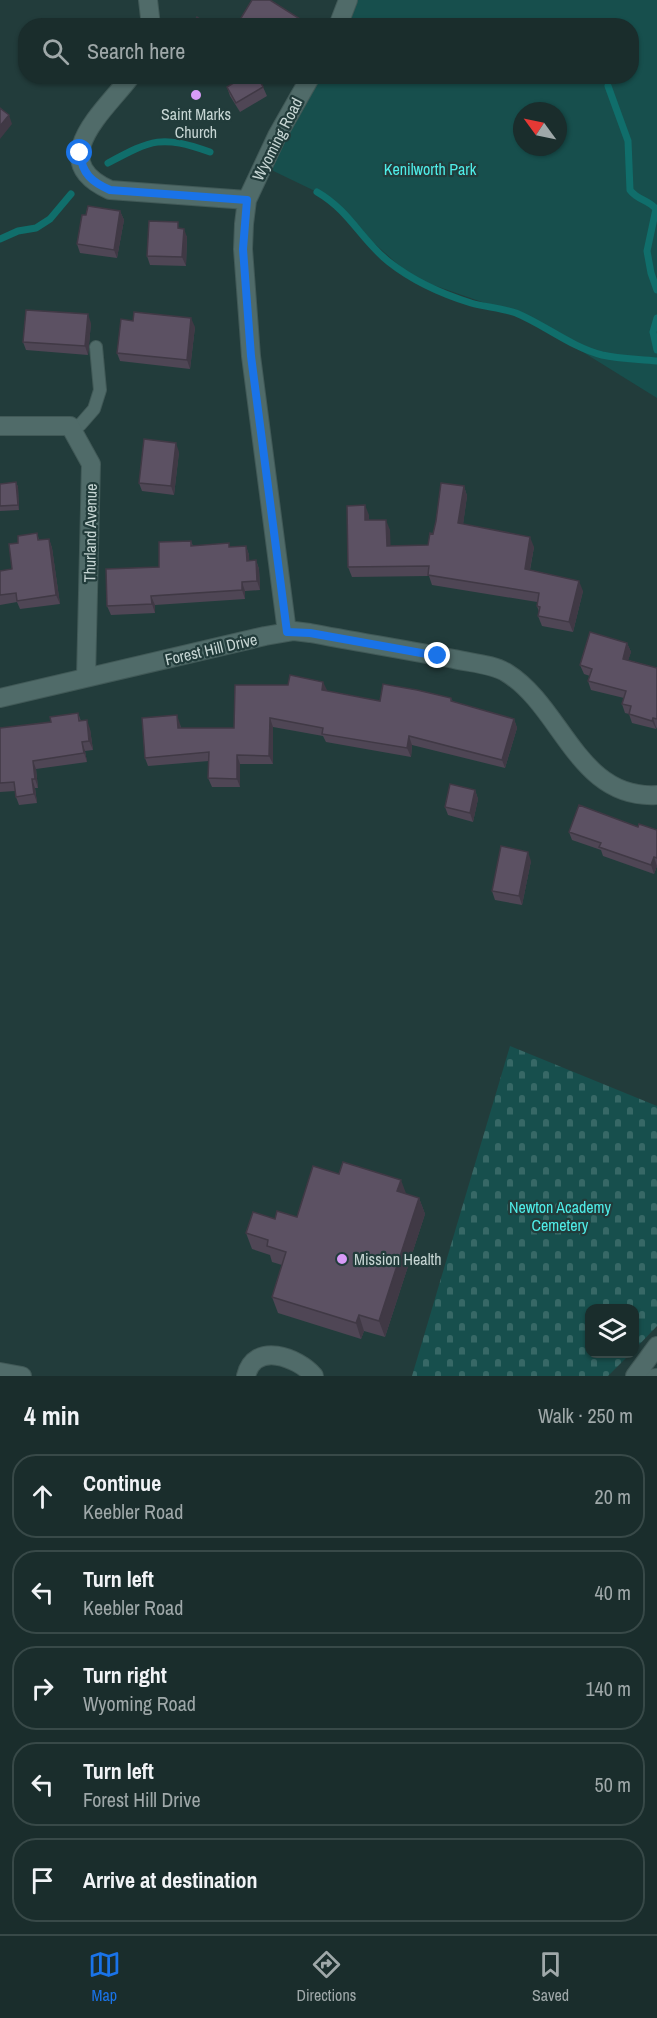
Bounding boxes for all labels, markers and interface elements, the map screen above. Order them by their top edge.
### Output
search box [18,18,639,84]
icon: search [39,35,72,68]
text: Search here [87,36,185,66]
marker: Saint Marks Church [189,88,203,102]
street label: Wyoming Road [247,94,307,184]
north arrow [513,102,567,156]
place label: Saint Marks Church [161,103,231,143]
route start [66,139,92,165]
park label: Kenilworth Park [384,158,477,180]
street label: Thurland Avenue [78,483,102,583]
street label: Forest Hill Drive [163,628,259,670]
route end [424,642,450,668]
park label: Newton Academy Cemetery [509,1196,611,1236]
place label: Mission Health [354,1248,442,1270]
marker: Mission Health [335,1252,349,1266]
map controls [585,1304,639,1358]
button: layers [585,1304,639,1358]
text: 4 min [24,1398,80,1433]
text: Walk · 250 m [538,1402,633,1429]
text: Continue [83,1468,161,1498]
icon: ahead [26,1480,59,1513]
text: 20 m [595,1483,631,1510]
text: Keebler Road [83,1498,183,1525]
text: Turn left [83,1564,154,1594]
icon: left [26,1576,59,1609]
text: 40 m [595,1579,631,1606]
text: Keebler Road [83,1594,183,1621]
text: Turn right [83,1660,167,1690]
icon: right [26,1672,59,1705]
text: 140 m [585,1675,631,1702]
text: Wyoming Road [83,1690,196,1717]
text: Turn left [83,1756,154,1786]
icon: left [26,1768,59,1801]
text: 50 m [595,1771,631,1798]
text: Forest Hill Drive [83,1786,201,1813]
icon: arrive [26,1864,59,1897]
text: Arrive at destination [83,1865,257,1895]
tab: Map [88,1948,121,2006]
tab: Directions [296,1948,356,2006]
tab: Saved [532,1948,569,2006]

